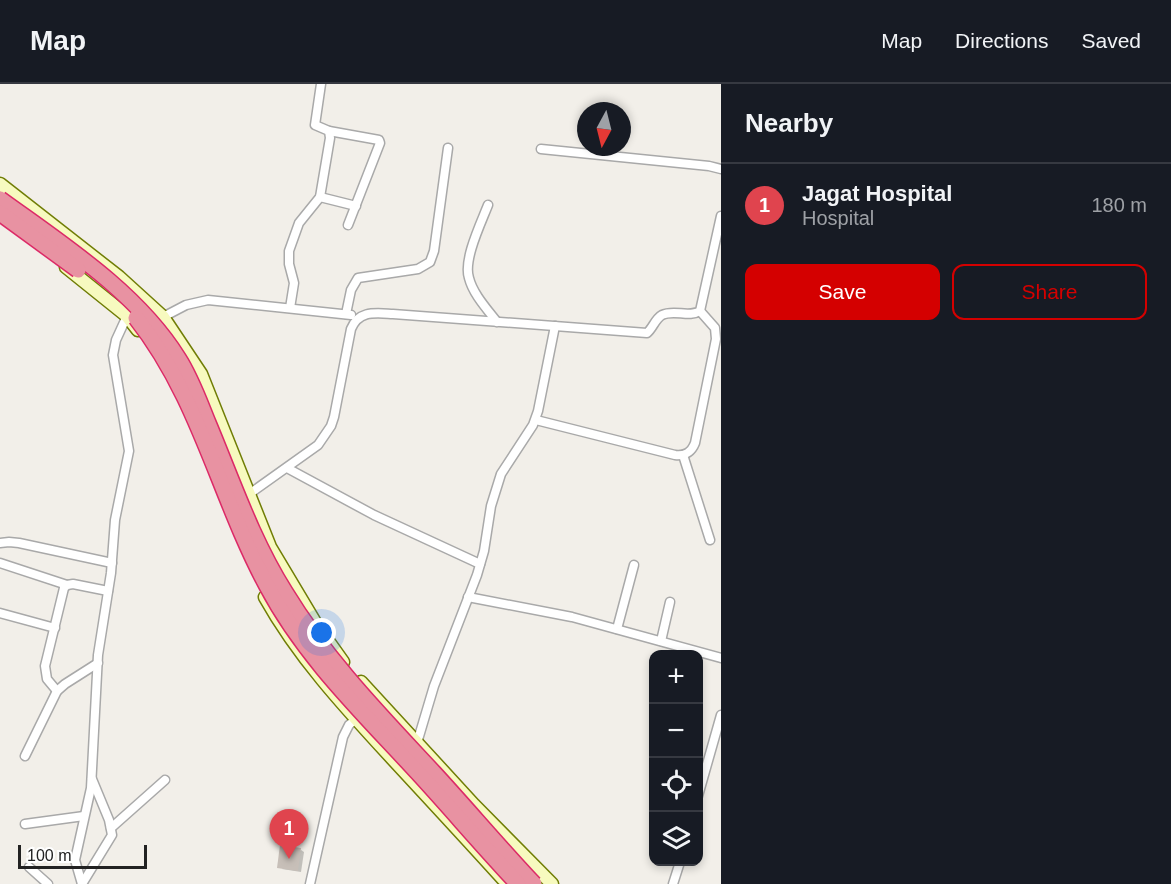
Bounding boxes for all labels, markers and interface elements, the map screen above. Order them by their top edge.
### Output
text: Map [30,25,86,56]
text: Map [881,29,922,52]
text: Directions [955,29,1048,52]
text: Saved [1081,29,1141,52]
north arrow [577,102,631,156]
text: Nearby [745,108,833,138]
text: Jagat Hospital [802,181,952,206]
text: 1 [759,194,770,216]
text: 180 m [1091,194,1147,216]
text: Hospital [802,207,874,229]
button: Save [745,264,940,320]
button: Share [952,264,1147,320]
your location [307,618,336,647]
map controls [649,650,703,866]
button: + [649,650,703,704]
button: − [649,704,703,758]
button: locate [649,758,703,812]
pin: 1 [270,810,308,859]
button: layers [649,812,703,866]
scale bar [18,842,147,870]
text: 100 m [27,847,71,864]

